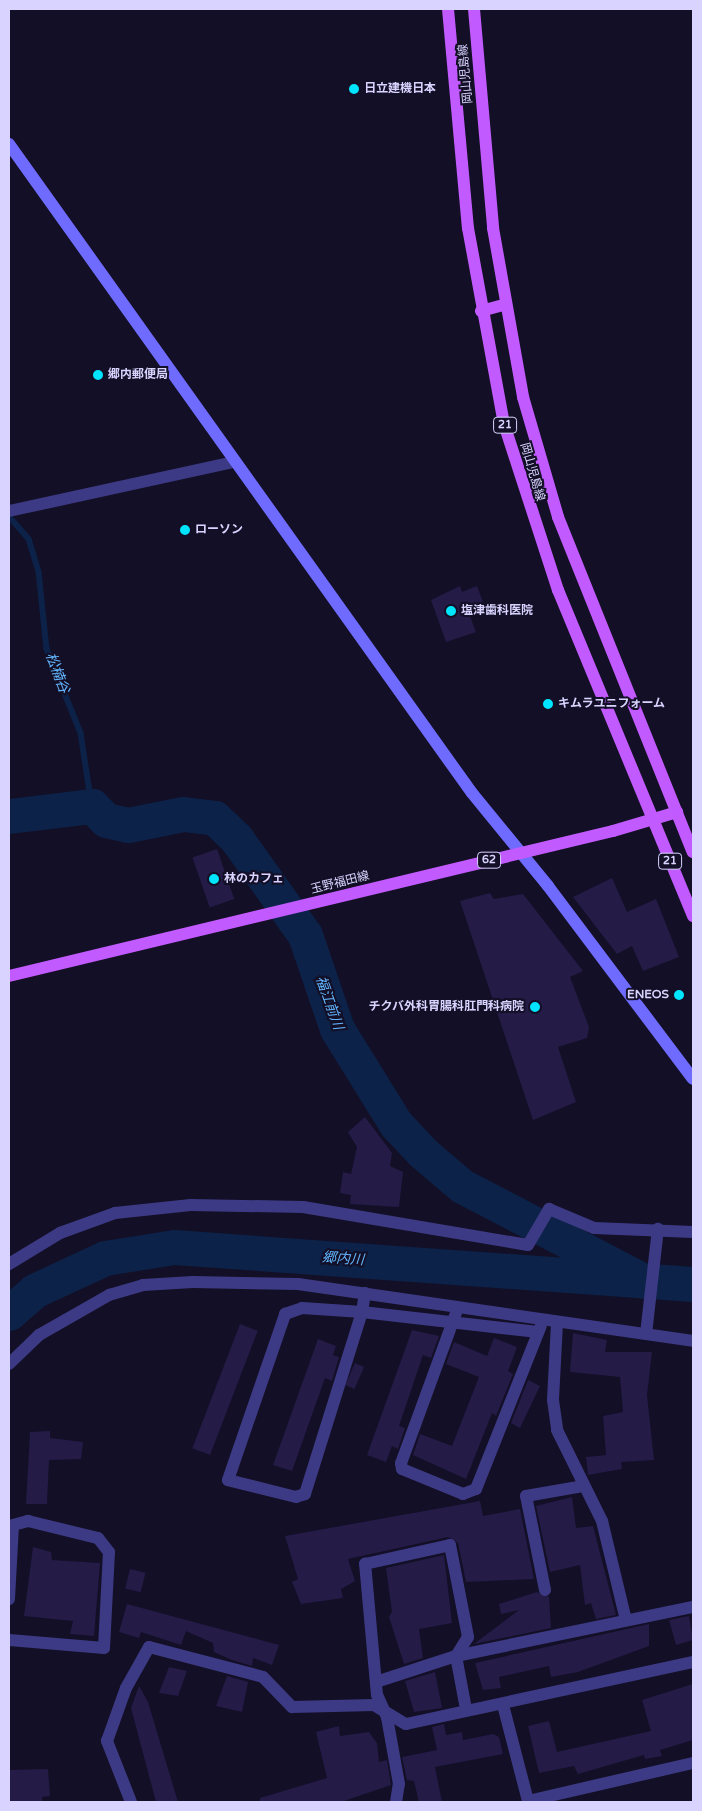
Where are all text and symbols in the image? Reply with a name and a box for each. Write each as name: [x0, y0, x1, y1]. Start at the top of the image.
street label: 岡山児島線: [456, 43, 476, 105]
place label: 日立建機日本: [364, 82, 436, 96]
marker: 日立建機日本: [348, 83, 360, 95]
place label: 郷内郵便局: [108, 368, 168, 382]
marker: 郷内郵便局: [92, 369, 104, 381]
road number: 21: [492, 416, 518, 434]
street label: 岡山児島線: [517, 441, 547, 503]
place label: ローソン: [195, 523, 243, 537]
marker: ローソン: [179, 524, 191, 536]
place label: 塩津歯科医院: [461, 604, 533, 618]
marker: 塩津歯科医院: [445, 605, 457, 617]
water label: 松楠谷: [42, 650, 72, 696]
place label: キムラユニフォーム: [558, 697, 666, 711]
marker: キムラユニフォーム: [542, 698, 554, 710]
road number: 62: [476, 852, 502, 868]
road number: 21: [658, 852, 682, 869]
street label: 玉野福田線: [309, 869, 371, 897]
place label: 林のカフェ: [224, 872, 284, 886]
marker: 林のカフェ: [208, 873, 220, 885]
water label: 福江前川: [312, 974, 346, 1032]
place label: ENEOS: [627, 988, 669, 1002]
marker: ENEOS: [673, 989, 685, 1001]
place label: チクバ外科胃腸科肛門科病院: [368, 1000, 524, 1014]
marker: チクバ外科胃腸科肛門科病院: [528, 1000, 542, 1014]
water label: 郷内川: [321, 1249, 365, 1269]

